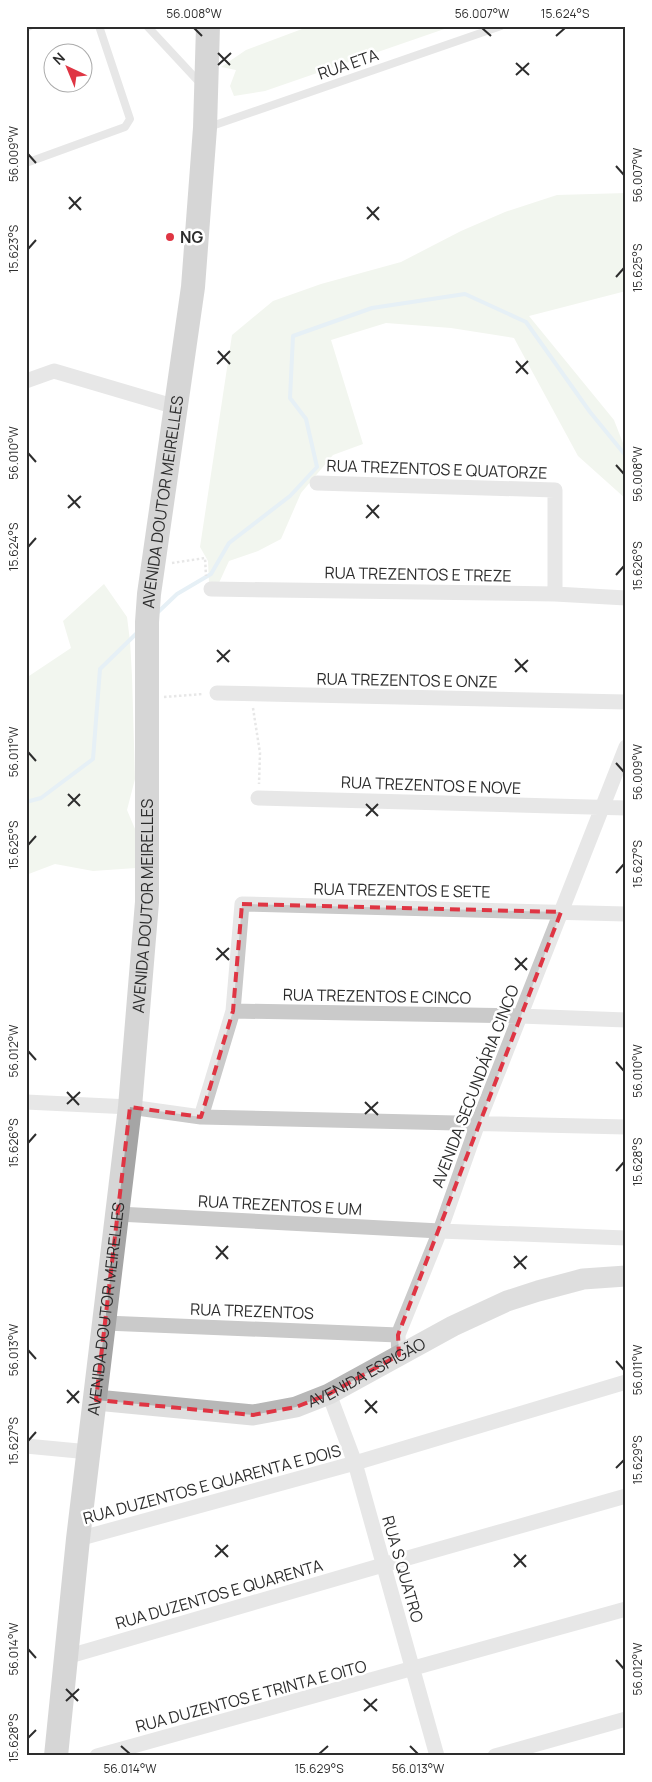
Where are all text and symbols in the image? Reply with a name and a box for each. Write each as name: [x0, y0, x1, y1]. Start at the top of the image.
text: 56.008°W: [166, 5, 223, 22]
text: 56.007°W: [455, 5, 510, 22]
text: 15.624°S: [541, 5, 589, 22]
north arrow: [42, 42, 92, 92]
street label: RUA ETA: [315, 43, 381, 85]
text: N: [48, 48, 69, 69]
text: 56.009°W: [5, 125, 22, 182]
text: 56.007°W: [629, 147, 646, 202]
text: 15.623°S: [5, 225, 22, 273]
place label: NG: [180, 226, 203, 248]
marker: NG: [164, 231, 176, 243]
text: 15.625°S: [629, 244, 646, 292]
street label: AVENIDA DOUTOR MEIRELLES: [137, 394, 188, 609]
text: 56.010°W: [5, 426, 22, 480]
text: 56.008°W: [629, 445, 646, 502]
street label: RUA TREZENTOS E QUATORZE: [326, 454, 548, 484]
text: 15.624°S: [5, 523, 22, 571]
text: 15.626°S: [629, 541, 646, 591]
street label: RUA TREZENTOS E TREZE: [324, 561, 512, 587]
street label: RUA TREZENTOS E ONZE: [316, 667, 498, 693]
text: 56.011°W: [5, 726, 22, 777]
text: 56.009°W: [629, 743, 646, 800]
street label: RUA TREZENTOS E NOVE: [341, 771, 521, 799]
street label: AVENIDA DOUTOR MEIRELLES: [127, 798, 158, 1014]
text: 15.625°S: [5, 821, 22, 869]
text: 15.627°S: [629, 840, 646, 888]
street label: RUA TREZENTOS E SETE: [313, 877, 491, 903]
street label: AVENIDA SECUNDÁRIA CINCO: [426, 981, 524, 1190]
street label: RUA TREZENTOS E CINCO: [283, 983, 472, 1009]
text: 56.012°W: [5, 1024, 22, 1077]
text: 56.010°W: [629, 1044, 646, 1098]
text: 15.626°S: [5, 1118, 22, 1168]
text: 15.628°S: [629, 1138, 646, 1186]
street label: RUA TREZENTOS E UM: [198, 1190, 362, 1220]
street label: AVENIDA DOUTOR MEIRELLES: [82, 1201, 129, 1417]
street label: RUA TREZENTOS: [190, 1298, 314, 1324]
text: 56.013°W: [5, 1323, 22, 1376]
street label: AVENIDA ESPIGÃO: [304, 1332, 430, 1412]
text: 56.011°W: [629, 1344, 646, 1395]
text: 15.627°S: [5, 1417, 22, 1465]
text: 15.629°S: [629, 1435, 646, 1485]
street label: RUA DUZENTOS E QUARENTA E DOIS: [81, 1439, 343, 1529]
street label: RUA S QUATRO: [377, 1513, 429, 1625]
street label: RUA DUZENTOS E QUARENTA: [113, 1554, 325, 1634]
text: 56.014°W: [5, 1622, 22, 1676]
text: 56.012°W: [629, 1642, 646, 1695]
street label: RUA DUZENTOS E TRINTA E OITO: [133, 1654, 369, 1737]
text: 15.628°S: [5, 1714, 22, 1762]
text: 56.014°W: [103, 1760, 157, 1777]
text: 15.629°S: [294, 1760, 344, 1777]
text: 56.013°W: [392, 1760, 445, 1777]

